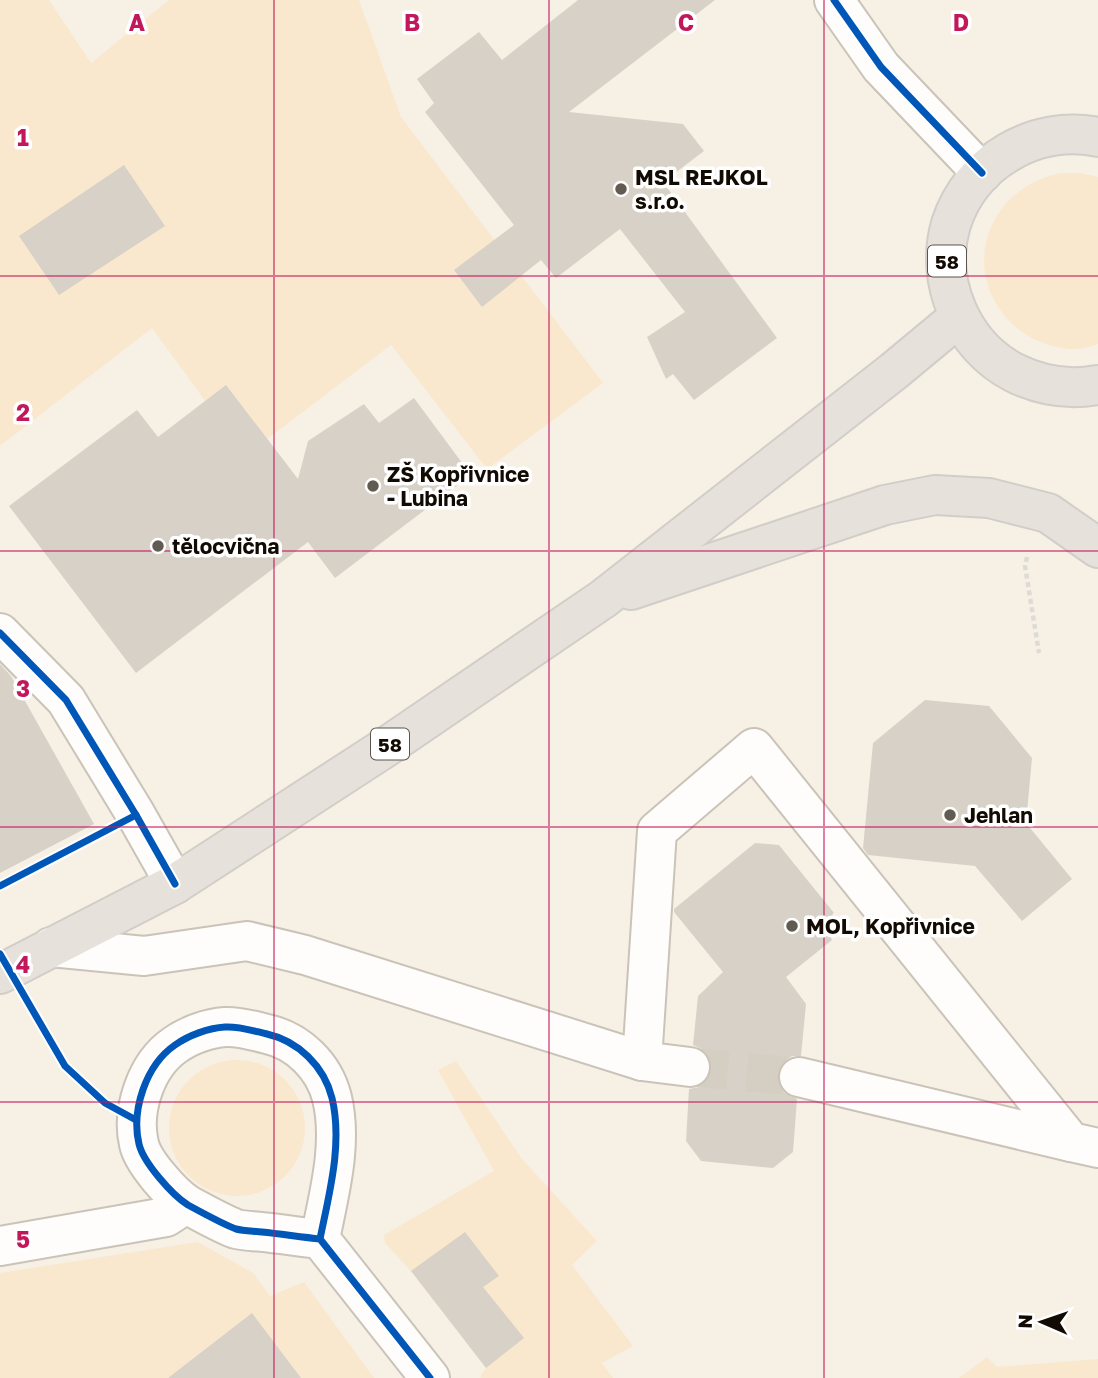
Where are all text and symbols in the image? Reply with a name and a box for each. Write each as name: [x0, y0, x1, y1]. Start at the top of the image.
text: A: [129, 8, 146, 36]
text: B: [404, 8, 420, 36]
text: C: [678, 8, 694, 36]
text: D: [953, 8, 969, 36]
text: 1: [17, 123, 29, 151]
place label: MSL REJKOL s.r.o.: [635, 164, 768, 214]
marker: MSL REJKOL s.r.o.: [613, 181, 629, 197]
road number: 58: [928, 246, 966, 276]
text: 2: [16, 398, 30, 426]
place label: ZŠ Kopřivnice - Lubina: [387, 461, 529, 511]
marker: ZŠ Kopřivnice - Lubina: [365, 478, 381, 494]
place label: tělocvična: [172, 533, 279, 559]
marker: tělocvična: [150, 538, 166, 554]
text: 3: [16, 674, 30, 702]
road number: 58: [371, 729, 409, 760]
place label: Jehlan: [964, 802, 1033, 828]
marker: Jehlan: [942, 807, 958, 823]
place label: MOL, Kopřivnice: [806, 913, 975, 939]
marker: MOL, Kopřivnice: [784, 918, 800, 934]
text: 4: [16, 950, 30, 978]
text: 5: [16, 1225, 30, 1253]
north arrow: [1007, 1287, 1077, 1357]
text: N: [1013, 1314, 1036, 1329]

